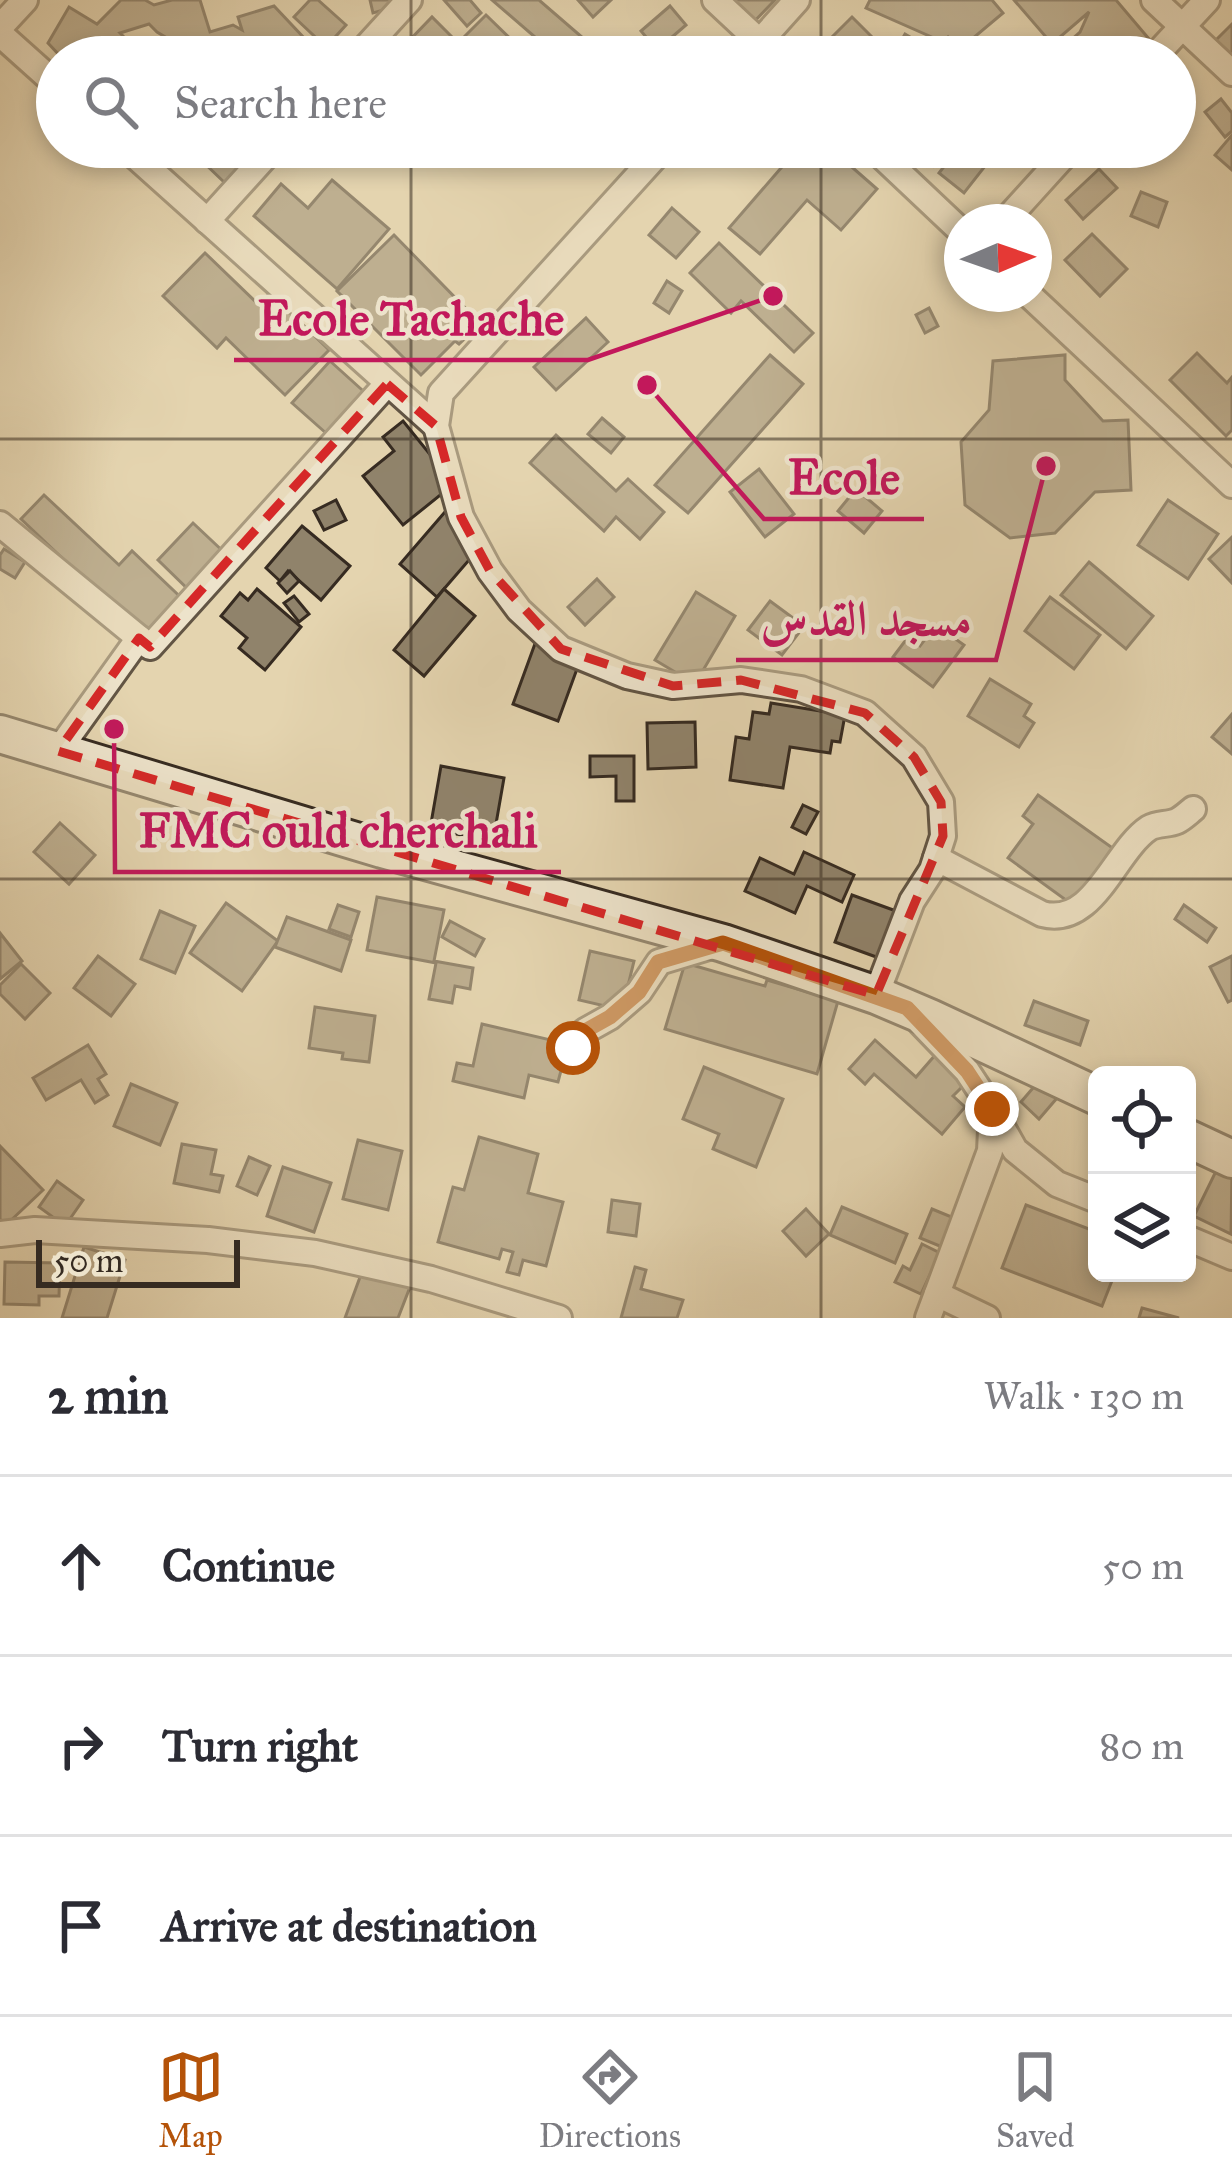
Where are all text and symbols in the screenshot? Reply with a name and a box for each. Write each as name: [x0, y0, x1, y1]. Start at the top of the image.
search box: [36, 36, 1196, 168]
icon: search: [78, 69, 144, 135]
text: Search here: [174, 75, 387, 130]
north arrow: [944, 204, 1052, 312]
callout: Ecole Tachache: [234, 276, 588, 360]
text: Ecole Tachache: [258, 289, 564, 348]
callout: Ecole: [764, 435, 924, 519]
text: Ecole: [788, 448, 900, 507]
callout: مسجد القدس: [736, 576, 996, 660]
text: مسجد القدس: [760, 589, 972, 648]
callout: FMC ould cherchali: [115, 788, 561, 872]
text: FMC ould cherchali: [139, 801, 538, 860]
route start: [546, 1021, 600, 1075]
map controls: [1088, 1066, 1196, 1282]
button: locate: [1088, 1066, 1196, 1174]
route end: [965, 1082, 1019, 1136]
button: layers: [1088, 1174, 1196, 1282]
scale bar: [36, 1234, 240, 1287]
text: 50 m: [54, 1241, 123, 1281]
text: 2 min: [48, 1365, 169, 1427]
text: Walk · 130 m: [984, 1372, 1184, 1420]
icon: ahead: [48, 1533, 114, 1599]
text: Continue: [162, 1538, 335, 1593]
text: 50 m: [1102, 1542, 1184, 1590]
icon: right: [48, 1713, 114, 1779]
text: Turn right: [162, 1718, 358, 1773]
text: 80 m: [1099, 1722, 1184, 1770]
icon: arrive: [48, 1893, 114, 1959]
text: Arrive at destination: [162, 1898, 537, 1953]
tab: Map: [158, 2044, 224, 2156]
tab: Directions: [539, 2044, 681, 2156]
tab: Saved: [996, 2044, 1074, 2156]

